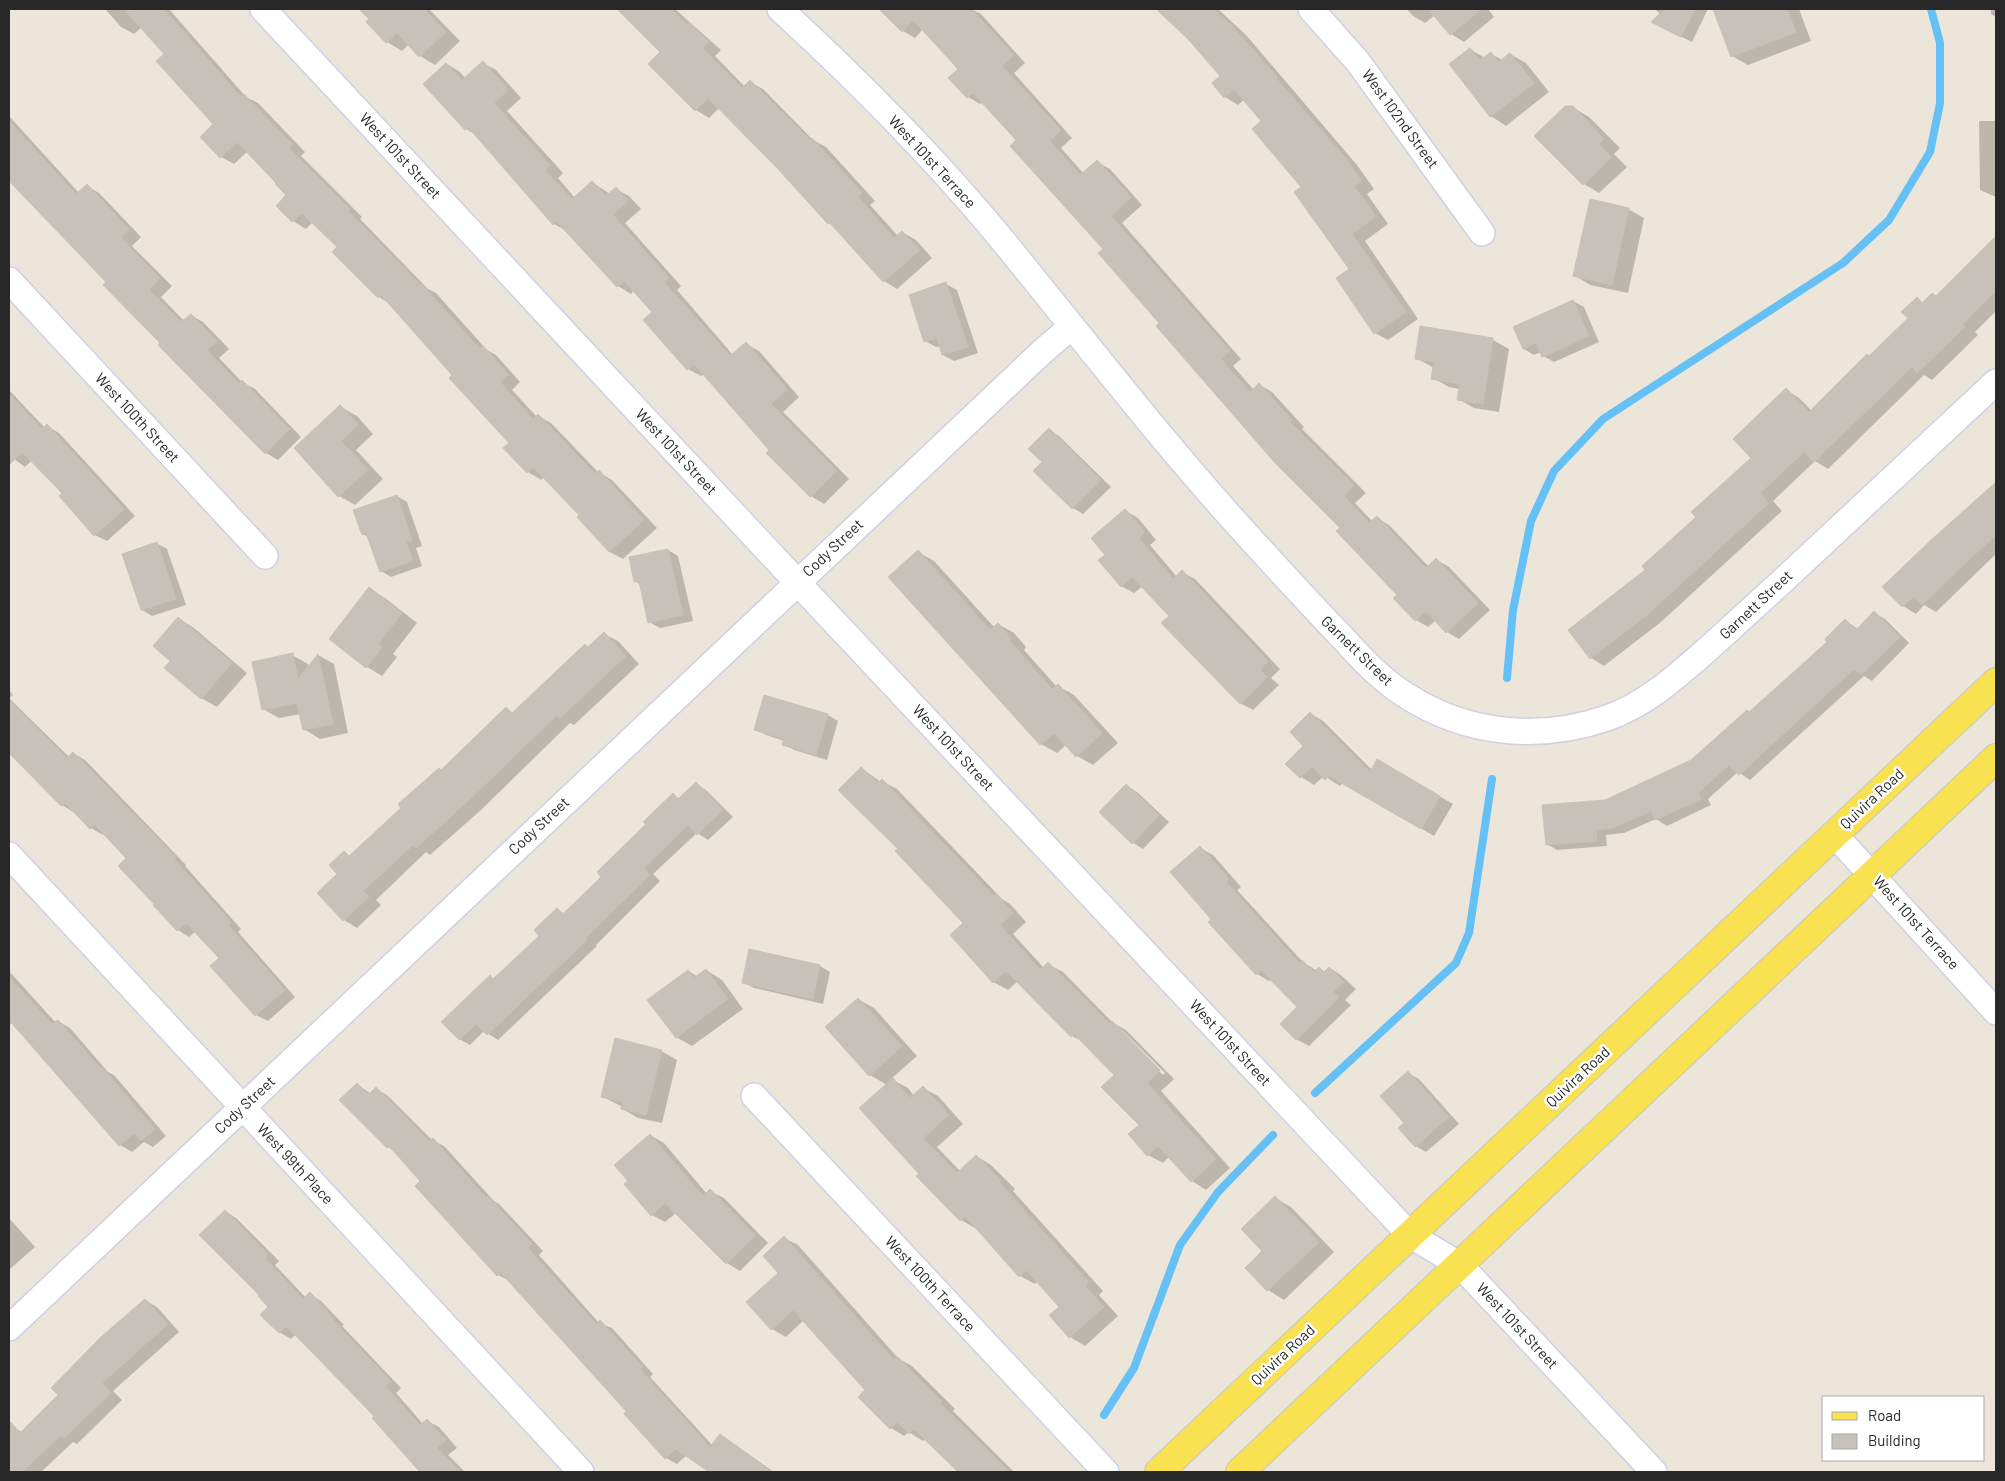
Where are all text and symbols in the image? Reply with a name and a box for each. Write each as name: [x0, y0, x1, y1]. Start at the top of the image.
street label: West 102nd Street: [1359, 65, 1443, 171]
street label: West 101st Street: [356, 109, 445, 202]
street label: West 101st Terrace: [885, 111, 980, 211]
street label: West 100th Street: [92, 369, 184, 466]
street label: West 101st Street: [632, 405, 721, 498]
street label: Cody Street: [798, 515, 866, 580]
street label: Garnett Street: [1715, 566, 1795, 643]
street label: Garnett Street: [1318, 612, 1397, 689]
street label: West 101st Street: [909, 701, 998, 794]
street label: Quivira Road: [1836, 764, 1907, 832]
street label: Cody Street: [504, 793, 572, 858]
street label: West 101st Terrace: [1870, 872, 1964, 973]
street label: West 101st Street: [1186, 996, 1275, 1089]
street label: Quivira Road: [1542, 1042, 1613, 1110]
street label: Cody Street: [210, 1072, 278, 1137]
street label: West 99th Place: [254, 1119, 338, 1207]
street label: West 100th Terrace: [882, 1232, 980, 1335]
street label: West 101st Street: [1473, 1279, 1562, 1372]
street label: Quivira Road: [1247, 1320, 1318, 1388]
legend: [1822, 1396, 1985, 1461]
text: Road: [1868, 1406, 1901, 1424]
text: Building: [1868, 1431, 1921, 1449]

